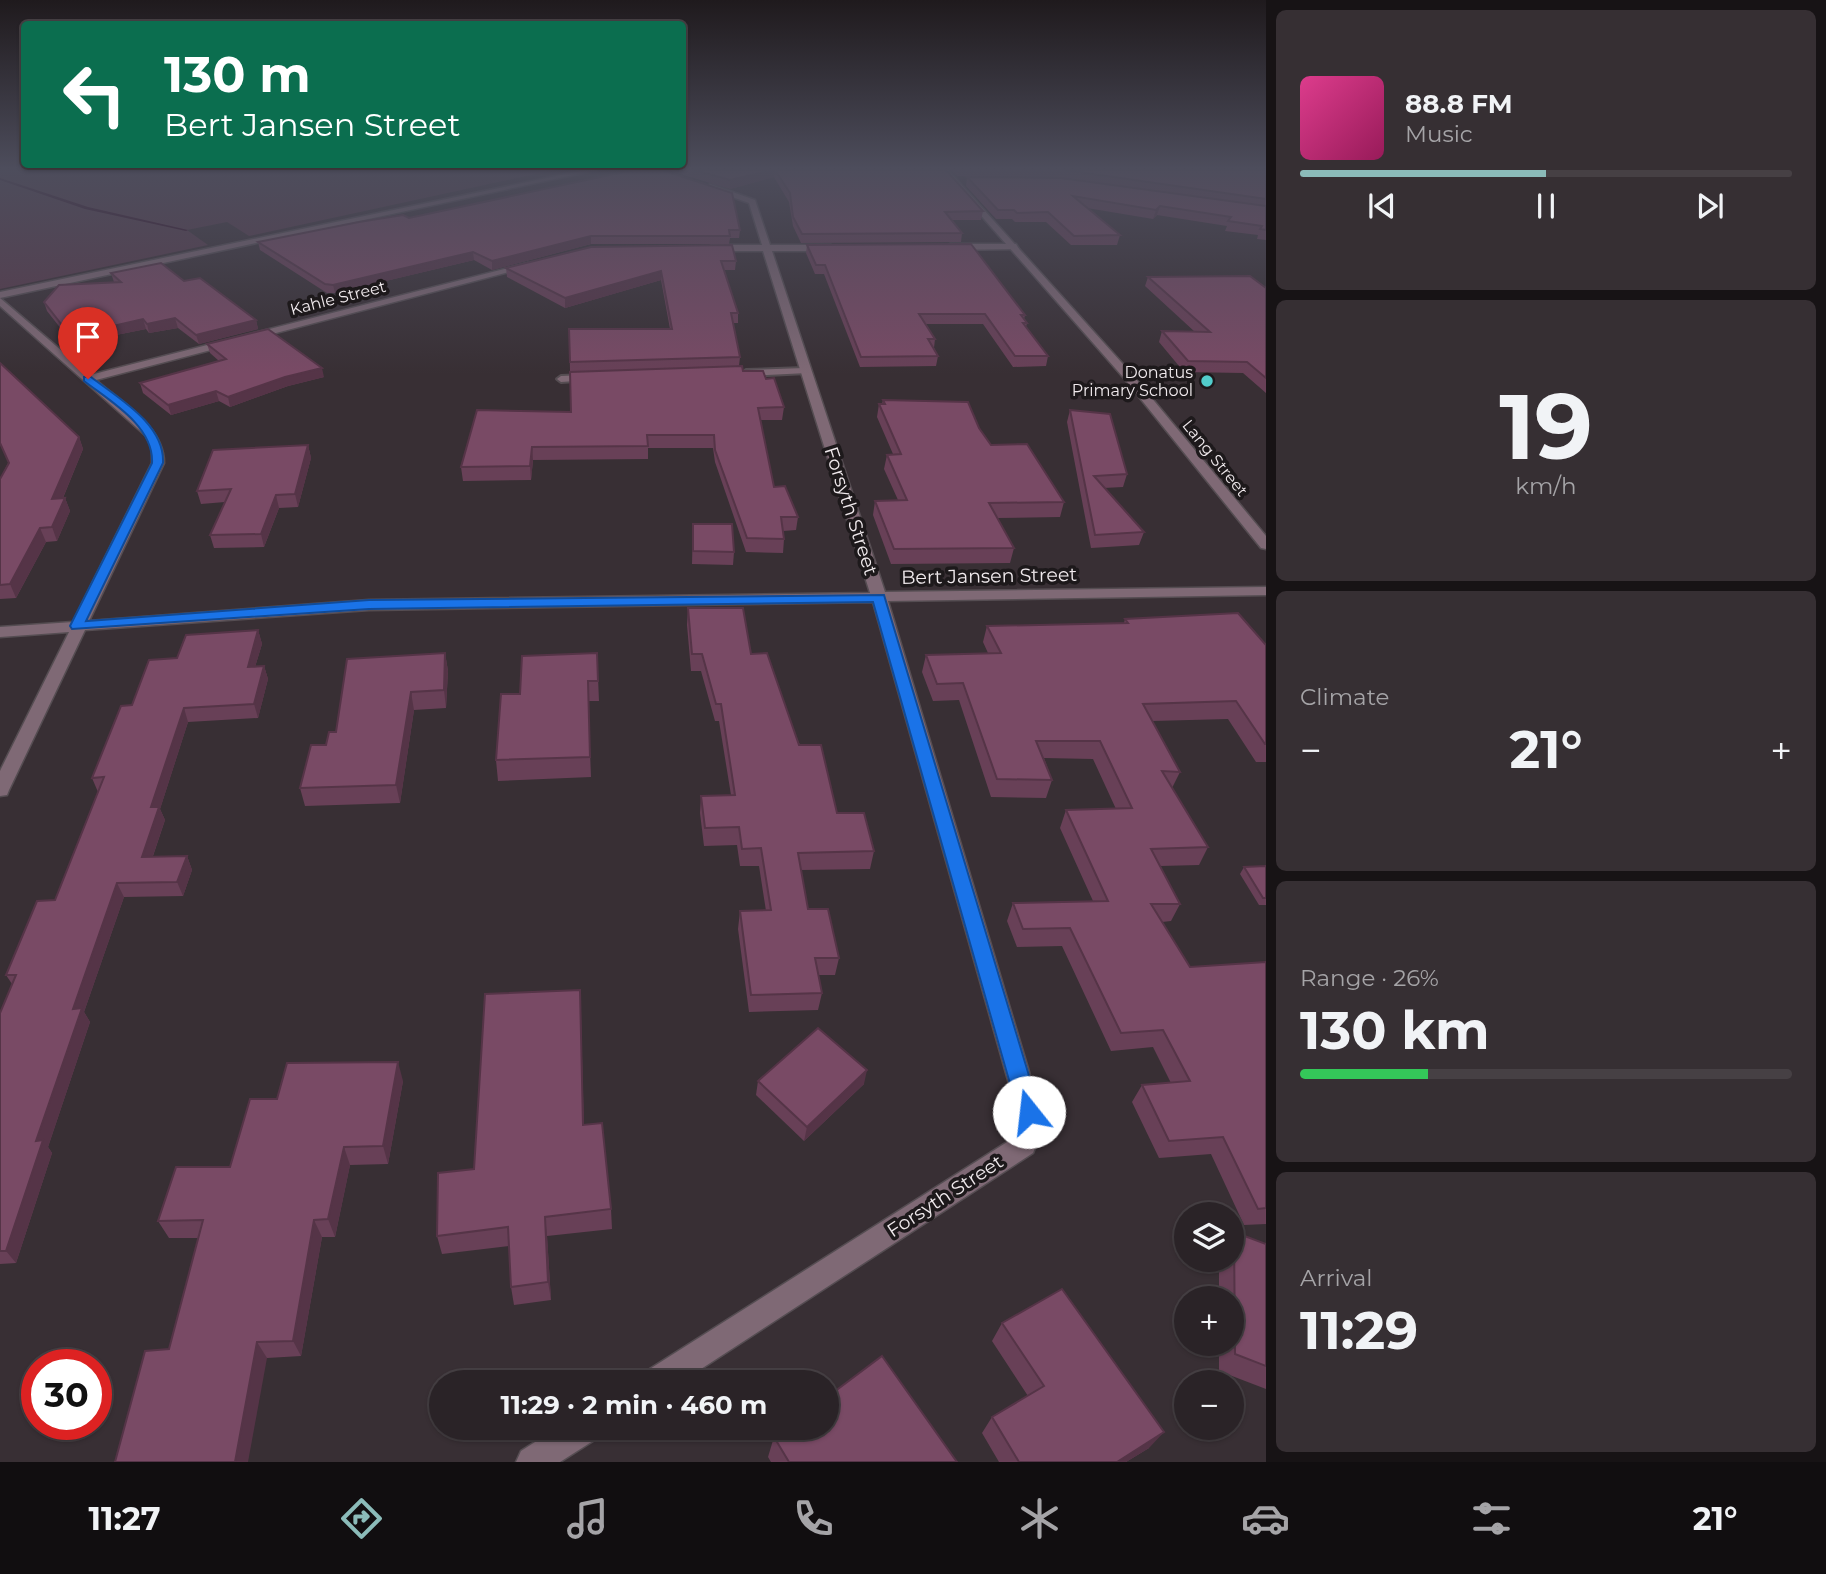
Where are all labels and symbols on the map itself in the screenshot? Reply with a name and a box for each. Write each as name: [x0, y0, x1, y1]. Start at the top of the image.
street label: Kahle Street: [288, 277, 388, 319]
pin: [58, 307, 118, 379]
place label: Donatus Primary School: [1072, 363, 1193, 400]
marker: Donatus Primary School: [1199, 373, 1215, 389]
street label: Lang Street: [1178, 416, 1252, 501]
street label: Forsyth Street: [819, 444, 883, 578]
street label: Bert Jansen Street: [901, 563, 1077, 589]
position arrow: [992, 1075, 1066, 1149]
street label: Forsyth Street: [883, 1150, 1008, 1242]
speed limit sign: 30: [21, 1349, 112, 1440]

